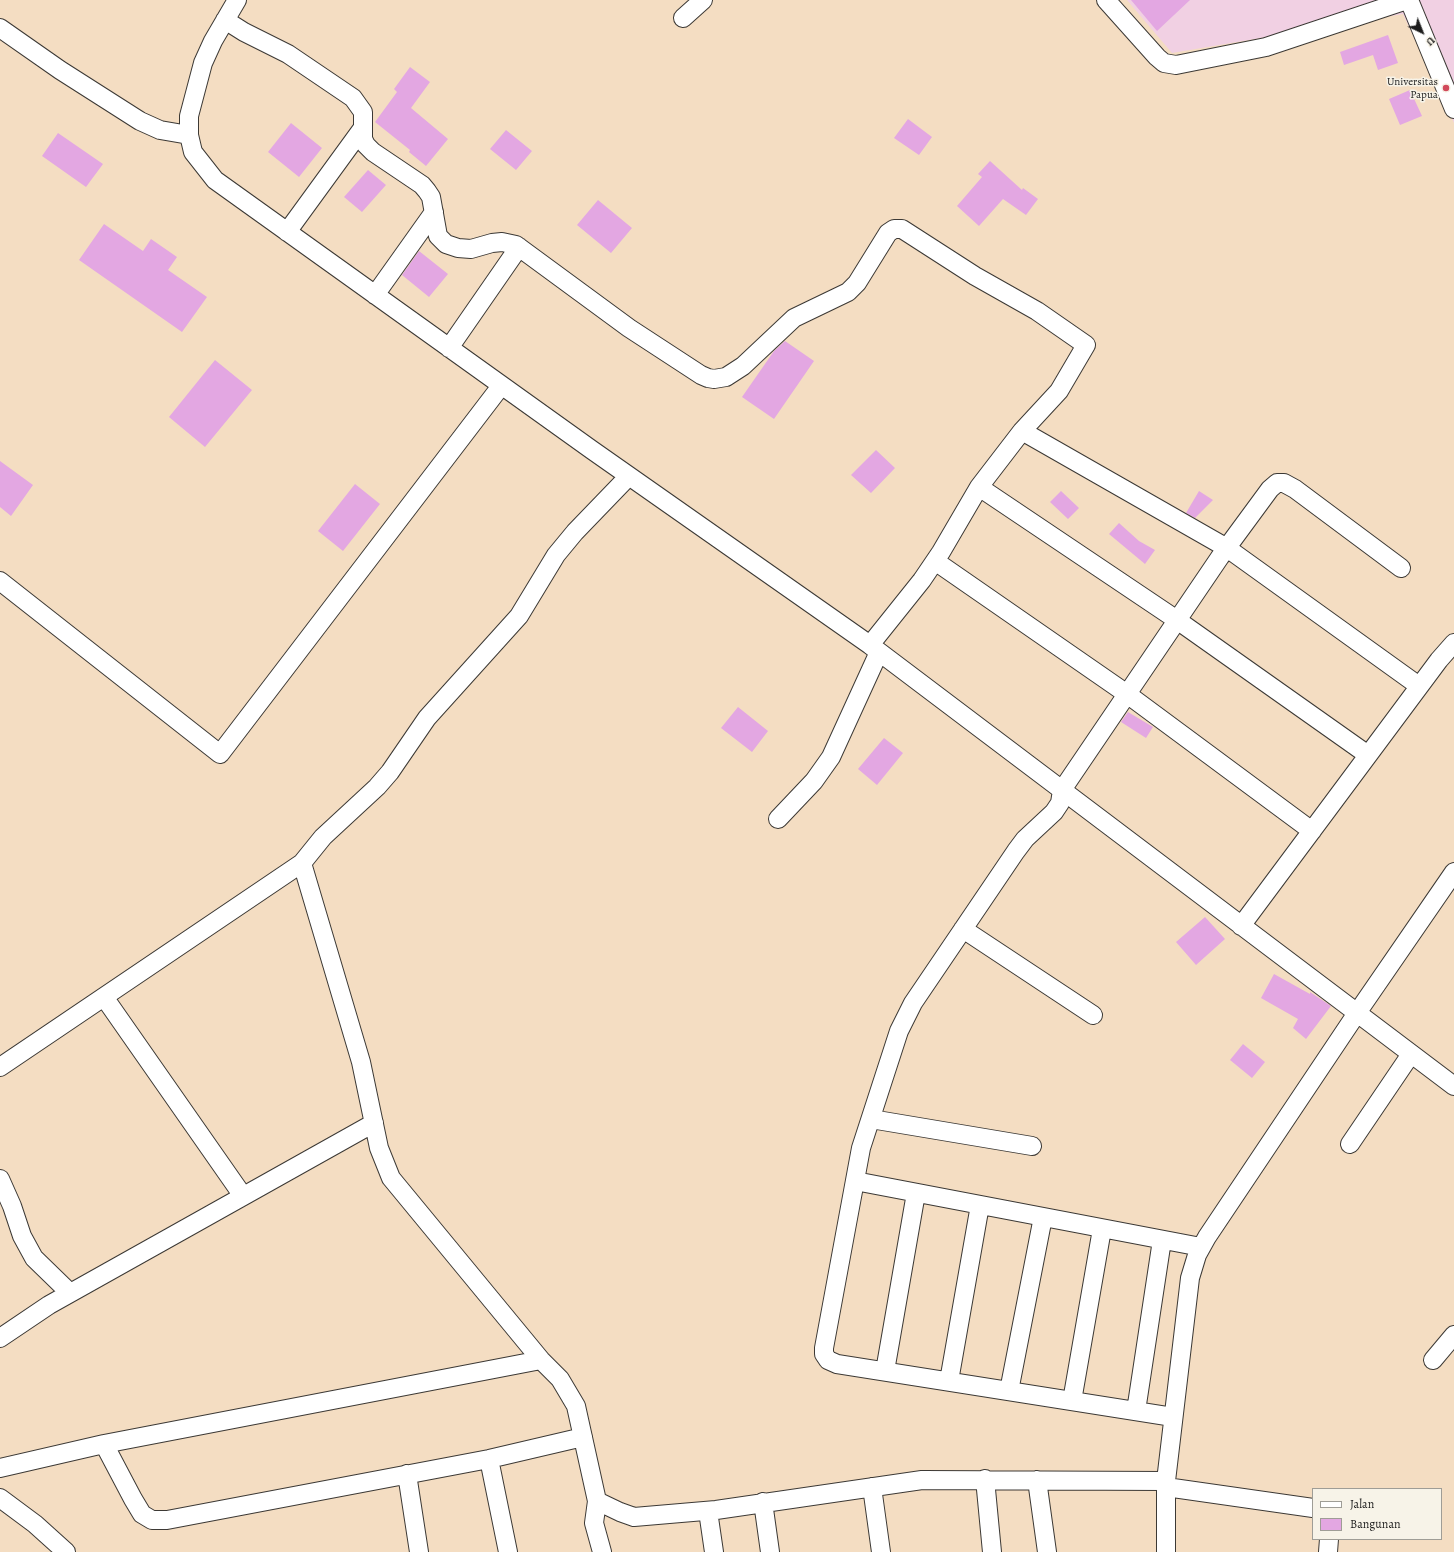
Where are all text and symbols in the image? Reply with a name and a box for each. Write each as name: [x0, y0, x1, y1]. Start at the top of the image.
north arrow: [1402, 12, 1442, 52]
text: U: [1423, 33, 1438, 49]
place label: Universitas Papua: [1387, 75, 1438, 101]
marker: Universitas Papua: [1441, 83, 1451, 93]
legend: [1312, 1488, 1442, 1540]
text: Jalan: [1350, 1496, 1374, 1512]
text: Bangunan: [1350, 1516, 1401, 1532]

